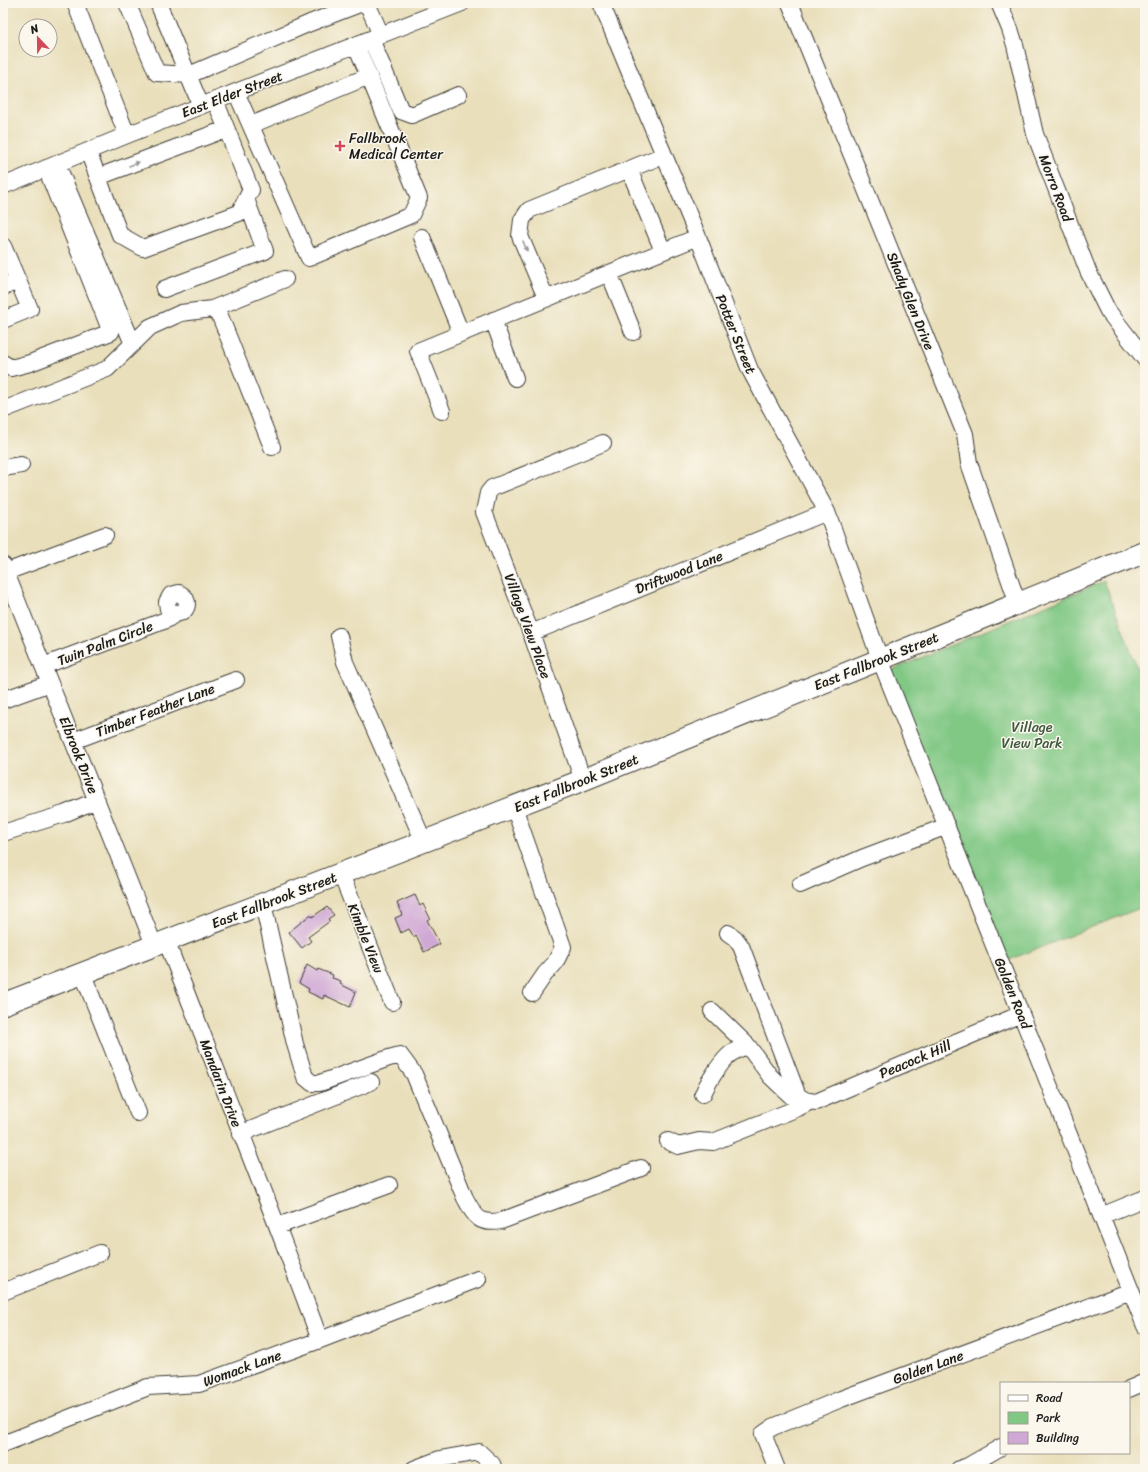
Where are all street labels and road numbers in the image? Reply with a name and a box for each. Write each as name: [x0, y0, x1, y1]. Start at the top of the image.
street label: East Elder Street: [178, 64, 287, 125]
street label: Morro Road: [1031, 151, 1080, 227]
street label: Shady Glen Drive: [879, 248, 942, 354]
street label: Potter Street: [708, 290, 763, 378]
street label: Driftwood Lane: [632, 544, 727, 601]
street label: Village View Place: [497, 570, 558, 682]
street label: Twin Palm Circle: [54, 614, 157, 673]
street label: East Fallbrook Street: [810, 625, 942, 698]
street label: Timber Feather Lane: [92, 676, 219, 745]
street label: Elbrook Drive: [52, 713, 105, 798]
street label: East Fallbrook Street: [510, 747, 642, 820]
street label: East Fallbrook Street: [208, 865, 341, 936]
street label: Kimble View: [340, 899, 391, 977]
street label: Golden Road: [987, 954, 1039, 1034]
street label: Peacock Hill: [875, 1033, 956, 1086]
street label: Mandarin Drive: [192, 1035, 249, 1131]
street label: Womack Lane: [199, 1343, 285, 1394]
street label: Golden Lane: [889, 1343, 967, 1392]

